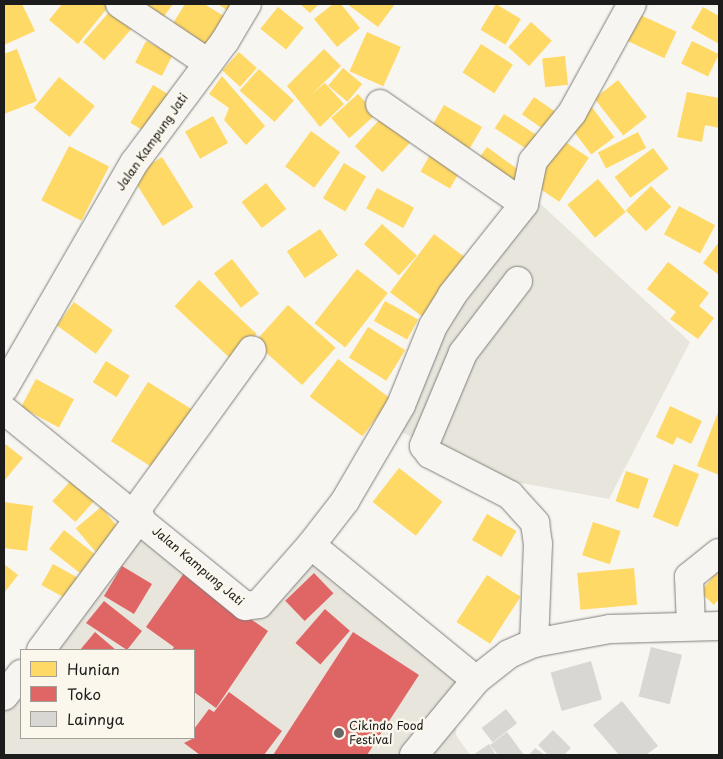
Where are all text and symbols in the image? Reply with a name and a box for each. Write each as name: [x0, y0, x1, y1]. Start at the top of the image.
street label: Jalan Kampung Jati: [113, 90, 191, 194]
street label: Jalan Kampung Jati: [149, 523, 247, 609]
legend: [20, 649, 195, 739]
text: Hunian: [67, 657, 120, 680]
text: Toko: [67, 682, 101, 705]
text: Lainnya: [67, 707, 124, 730]
place label: Cikindo Food Festival: [349, 719, 424, 747]
marker: Cikindo Food Festival: [333, 727, 345, 739]

